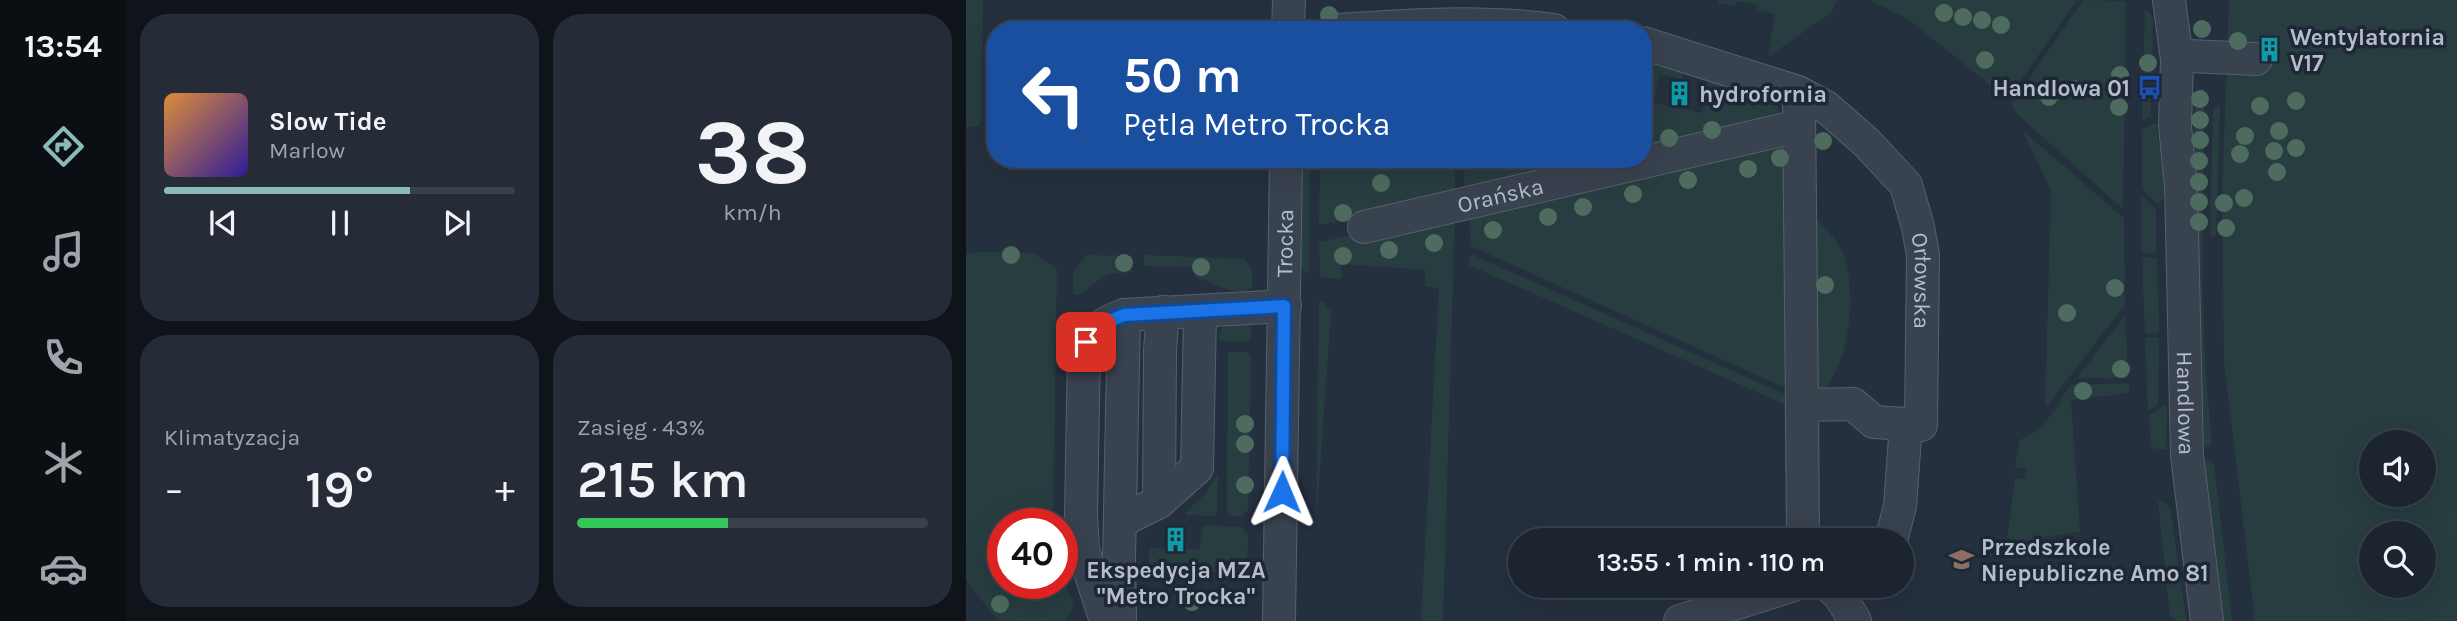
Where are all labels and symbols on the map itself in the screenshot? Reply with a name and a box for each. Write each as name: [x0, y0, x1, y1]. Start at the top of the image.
place label: Wentylatornia V17: [2290, 24, 2445, 77]
building icon: Wentylatornia V17: [2256, 36, 2284, 64]
bus stop icon: Handlowa 01: [2136, 74, 2164, 102]
place label: Handlowa 01: [1992, 75, 2130, 102]
building icon: hydrofornia: [1665, 80, 1693, 108]
place label: hydrofornia: [1699, 81, 1827, 108]
street label: Orańska: [1455, 173, 1546, 219]
street label: Trocka: [1271, 209, 1299, 277]
street label: Orłowska: [1905, 230, 1936, 329]
pin: [1056, 312, 1116, 372]
street label: Handlowa: [2171, 351, 2200, 455]
position arrow: [1245, 455, 1319, 529]
speed limit sign: 40: [987, 508, 1078, 599]
building icon: Ekspedycja MZA "Metro Trocka": [1162, 526, 1190, 554]
place label: Przedszkole Niepubliczne Amo 81: [1981, 534, 2208, 587]
school or university icon: Przedszkole Niepubliczne Amo 81: [1947, 546, 1975, 574]
place label: Ekspedycja MZA "Metro Trocka": [1086, 557, 1266, 610]

